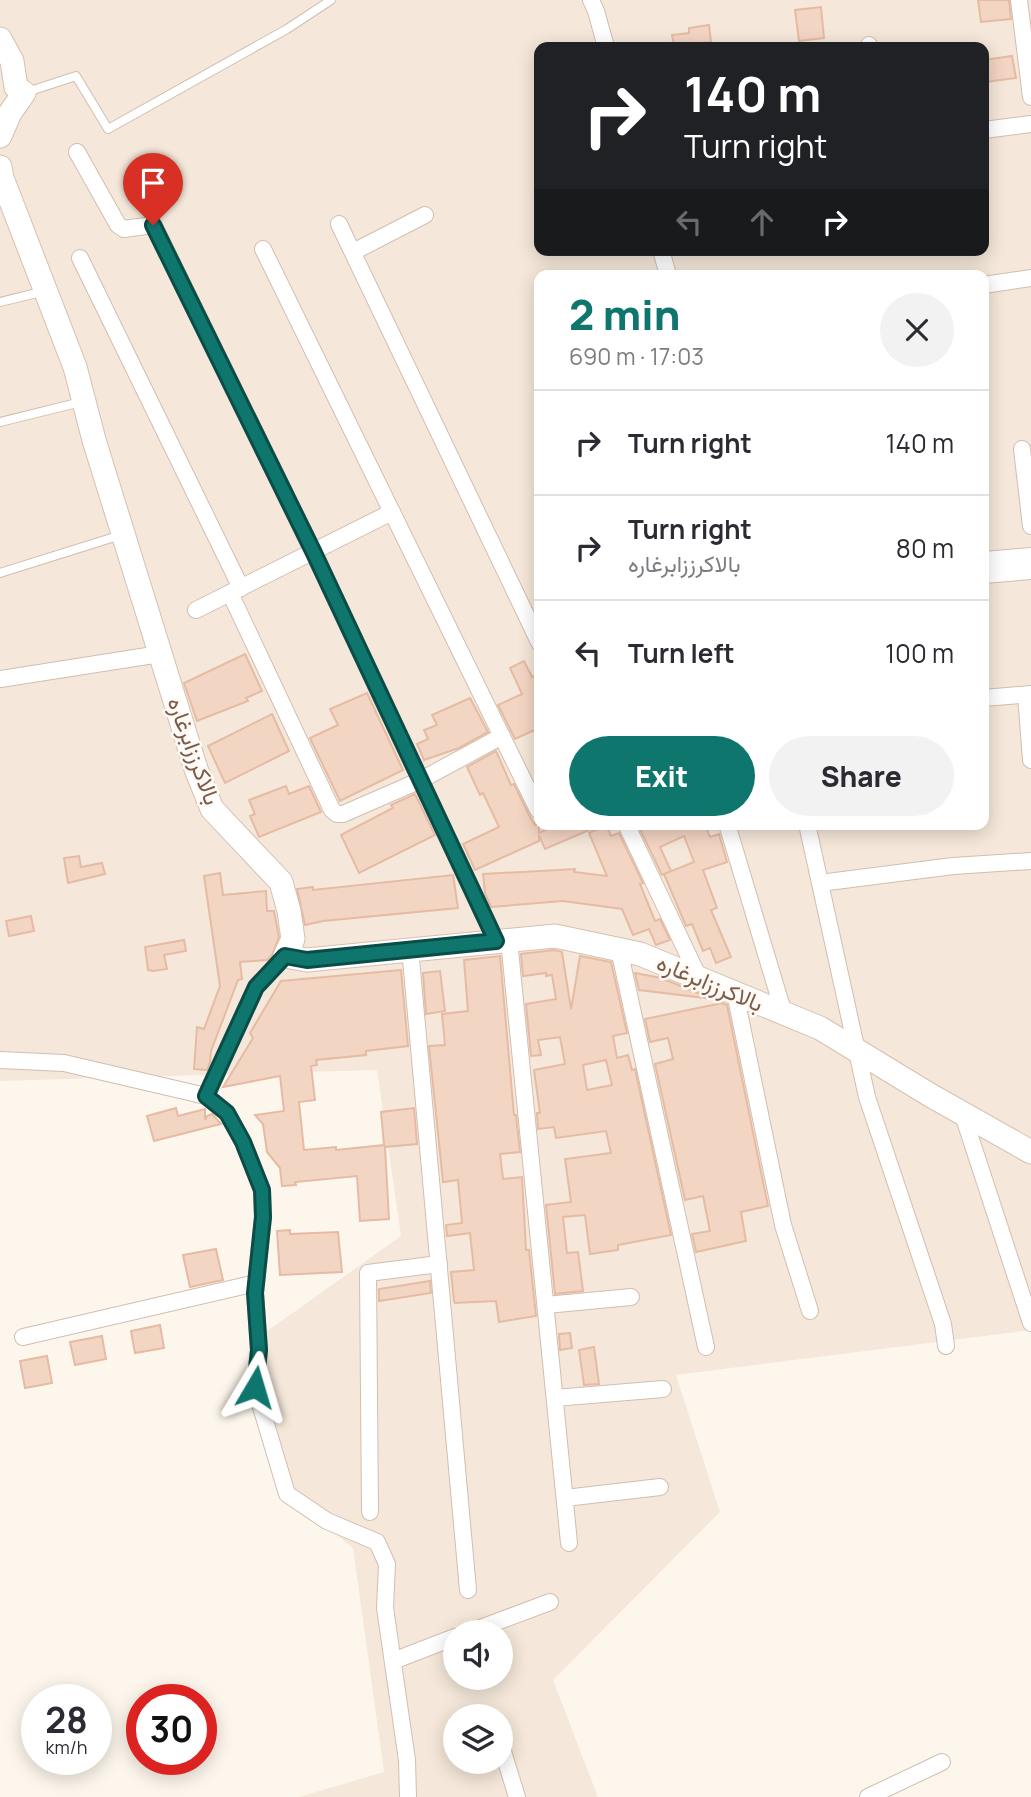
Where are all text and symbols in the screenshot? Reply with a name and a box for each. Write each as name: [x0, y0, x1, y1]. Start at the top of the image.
text: 140 m: [684, 60, 821, 127]
icon: right: [569, 70, 660, 161]
text: Turn right: [684, 124, 827, 168]
pin: [123, 153, 183, 225]
icon: arrive: [134, 164, 172, 202]
icon: left: [670, 203, 708, 241]
icon: ahead: [743, 203, 781, 241]
icon: right: [816, 203, 854, 241]
text: 2 min: [569, 285, 680, 343]
button: close: [880, 293, 954, 367]
text: 690 m · 17:03: [569, 340, 704, 372]
icon: right: [569, 424, 607, 462]
text: Turn right: [628, 425, 752, 461]
text: 140 m: [885, 425, 954, 461]
text: Turn right: [628, 511, 752, 547]
icon: right: [569, 529, 607, 567]
text: 80 m: [896, 530, 954, 566]
text: بالاکرززابرغاره: [628, 547, 740, 579]
icon: left: [569, 634, 607, 672]
text: Turn left: [628, 635, 735, 671]
text: 100 m: [885, 635, 954, 671]
street label: بالاکرززابرغاره: [161, 692, 229, 809]
button: Exit: [569, 736, 755, 816]
button: Share: [769, 736, 954, 816]
street label: بالاکرززابرغاره: [652, 945, 768, 1019]
position arrow: [218, 1350, 292, 1424]
map controls: [443, 1620, 513, 1774]
button: sound: [443, 1620, 513, 1690]
speed limit sign: 30: [126, 1684, 217, 1775]
text: 28: [45, 1696, 88, 1744]
button: layers: [443, 1704, 513, 1774]
text: km/h: [46, 1735, 87, 1759]

